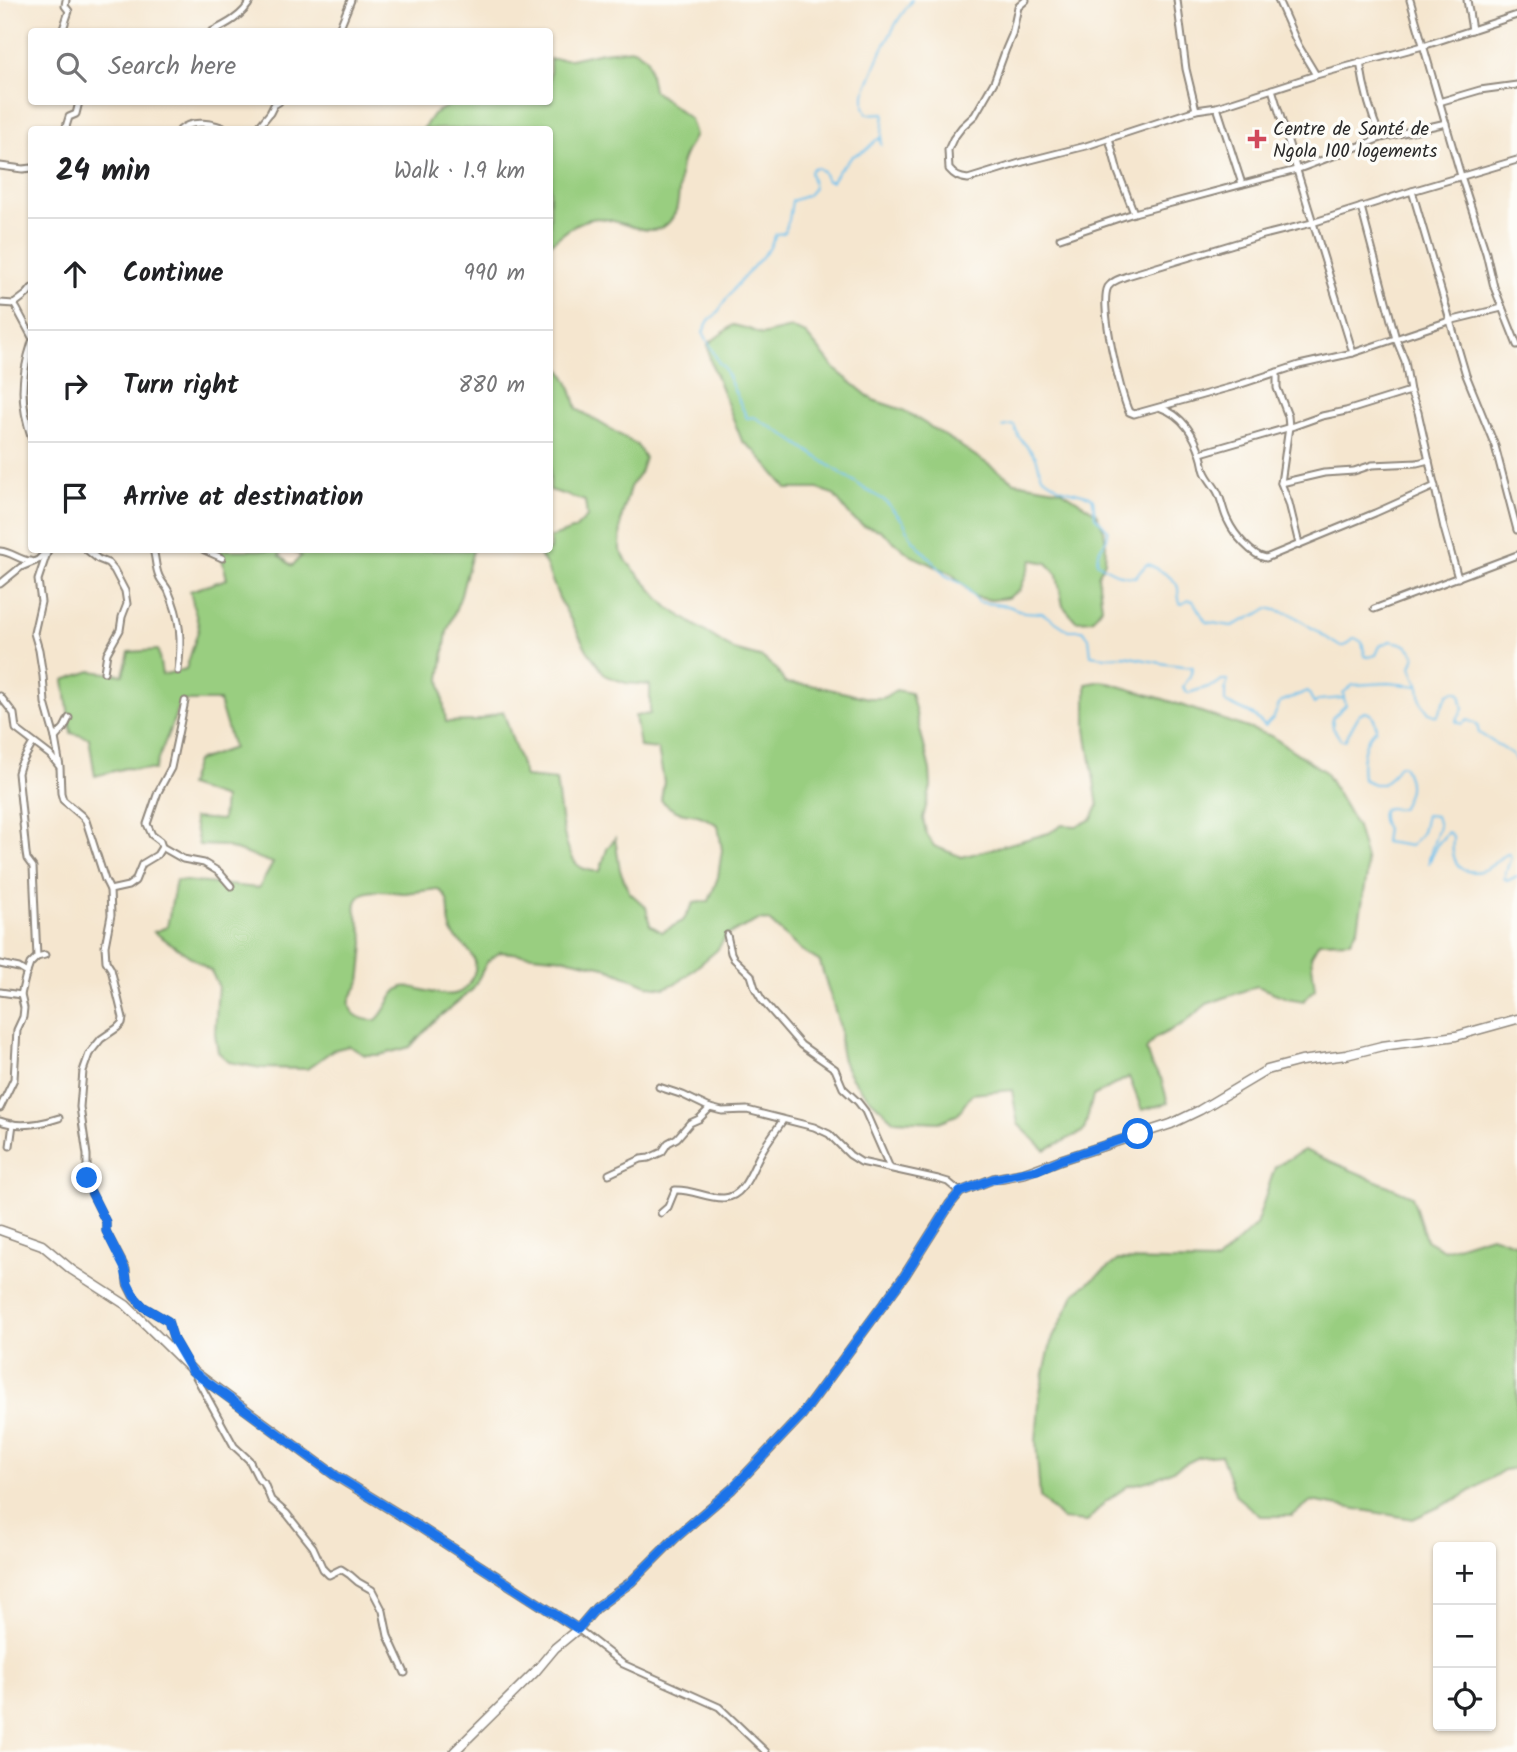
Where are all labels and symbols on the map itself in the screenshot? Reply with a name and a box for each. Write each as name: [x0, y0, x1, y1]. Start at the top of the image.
place label: Centre de Santé de Ngola 100 logements: [1273, 115, 1437, 167]
marker: Centre de Santé de Ngola 100 logements: [1247, 129, 1267, 149]
route start: [1122, 1118, 1153, 1149]
route end: [71, 1162, 102, 1193]

